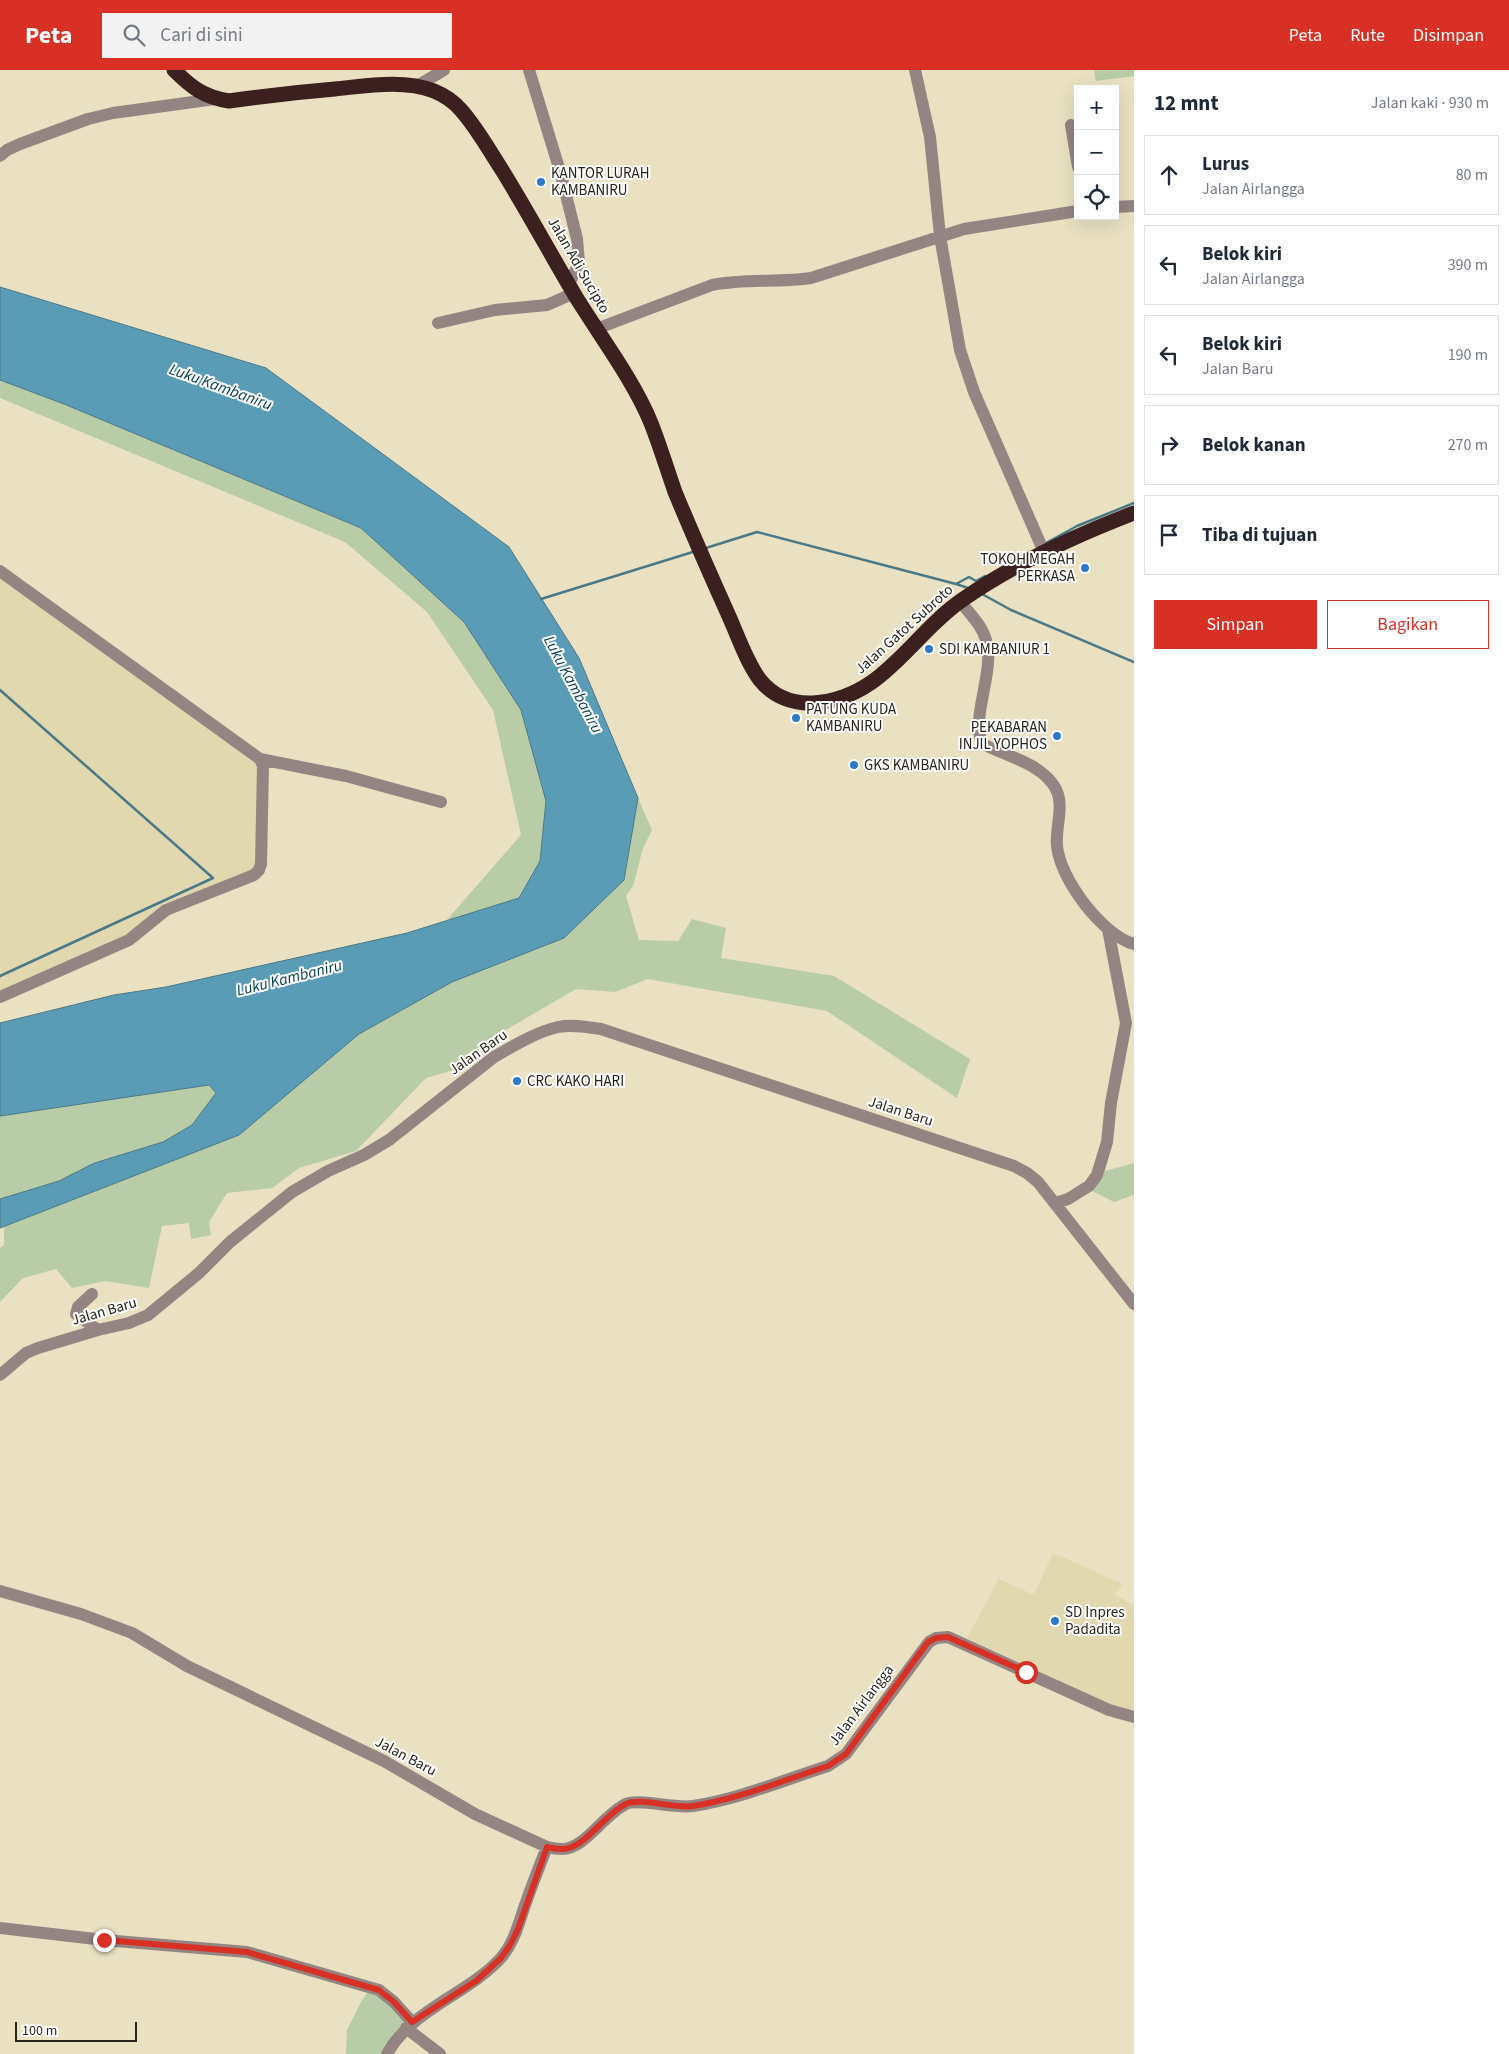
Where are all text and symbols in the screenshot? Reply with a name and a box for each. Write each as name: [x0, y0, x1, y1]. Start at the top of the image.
search box: [102, 13, 452, 58]
text: Peta: [25, 18, 72, 53]
icon: search: [120, 21, 148, 49]
text: Cari di sini: [160, 22, 243, 49]
text: Peta: [1289, 23, 1322, 48]
text: Rute: [1350, 23, 1385, 48]
text: Disimpan: [1413, 23, 1484, 48]
map controls: [1074, 85, 1119, 220]
button: +: [1074, 85, 1119, 130]
text: 12 mnt: [1154, 88, 1218, 118]
text: Jalan kaki · 930 m: [1371, 92, 1489, 114]
button: −: [1074, 130, 1119, 175]
text: Lurus: [1202, 151, 1249, 178]
icon: ahead: [1155, 161, 1183, 189]
place label: KANTOR LURAH KAMBANIRU: [551, 163, 650, 201]
text: 80 m: [1456, 164, 1488, 186]
button: locate: [1074, 175, 1119, 220]
marker: KANTOR LURAH KAMBANIRU: [535, 176, 547, 188]
text: Jalan Airlangga: [1202, 178, 1305, 200]
street label: Jalan Adi Sucipto: [542, 213, 615, 317]
text: Belok kiri: [1202, 241, 1282, 268]
icon: left: [1155, 251, 1183, 279]
text: 390 m: [1448, 254, 1488, 276]
text: Jalan Airlangga: [1202, 268, 1305, 290]
text: Belok kiri: [1202, 331, 1282, 358]
icon: left: [1155, 341, 1183, 369]
text: 190 m: [1448, 344, 1488, 366]
water label: Luku Kambaniru: [166, 358, 275, 416]
text: Jalan Baru: [1202, 358, 1274, 380]
icon: right: [1155, 431, 1183, 459]
text: Belok kanan: [1202, 432, 1306, 459]
text: 270 m: [1448, 434, 1488, 456]
icon: arrive: [1155, 521, 1183, 549]
text: Tiba di tujuan: [1202, 522, 1317, 549]
place label: TOKOH MEGAH PERKASA: [980, 549, 1076, 587]
marker: TOKOH MEGAH PERKASA: [1079, 562, 1091, 574]
street label: Jalan Gatot Subroto: [851, 580, 958, 679]
button: Simpan: [1154, 600, 1317, 649]
button: Bagikan: [1327, 600, 1489, 649]
water label: Luku Kambaniru: [538, 632, 608, 737]
place label: SDI KAMBANIUR 1: [939, 639, 1050, 660]
marker: SDI KAMBANIUR 1: [923, 643, 935, 655]
place label: PATUNG KUDA KAMBANIRU: [806, 699, 897, 737]
marker: PATUNG KUDA KAMBANIRU: [790, 712, 802, 724]
place label: PEKABARAN INJIL YOPHOS: [959, 717, 1047, 755]
marker: PEKABARAN INJIL YOPHOS: [1051, 730, 1063, 742]
place label: GKS KAMBANIRU: [864, 755, 969, 776]
marker: GKS KAMBANIRU: [848, 759, 860, 771]
water label: Luku Kambaniru: [234, 954, 344, 1002]
street label: Jalan Baru: [445, 1025, 512, 1080]
place label: CRC KAKO HARI: [527, 1071, 624, 1092]
marker: CRC KAKO HARI: [511, 1075, 523, 1087]
street label: Jalan Baru: [866, 1091, 936, 1132]
street label: Jalan Baru: [69, 1292, 139, 1331]
place label: SD Inpres Padadita: [1065, 1602, 1125, 1640]
marker: SD Inpres Padadita: [1049, 1615, 1061, 1627]
street label: Jalan Airlangga: [824, 1660, 899, 1750]
route start: [1015, 1661, 1038, 1684]
street label: Jalan Baru: [371, 1731, 440, 1781]
route end: [93, 1929, 116, 1952]
scale bar: [15, 2019, 138, 2042]
text: 100 m: [22, 2021, 57, 2041]

